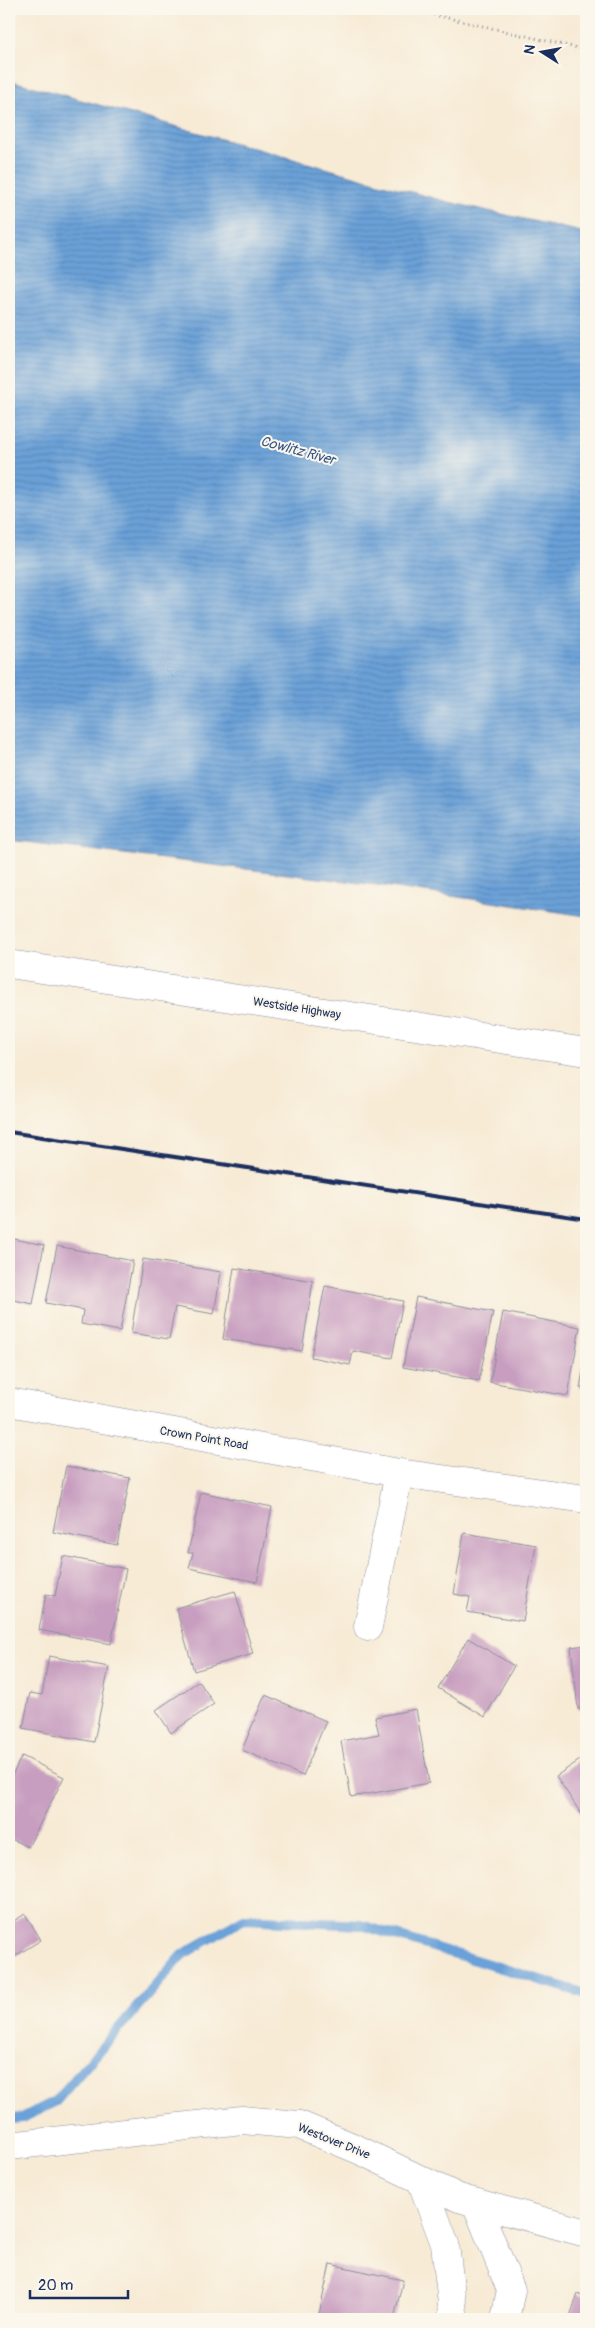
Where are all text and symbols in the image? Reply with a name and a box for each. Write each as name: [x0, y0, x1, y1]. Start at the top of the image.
north arrow: [518, 28, 568, 78]
text: N: [520, 43, 539, 56]
water label: Cowlitz River: [259, 432, 339, 469]
street label: Westside Highway: [252, 994, 342, 1023]
street label: Crown Point Road: [159, 1423, 249, 1454]
street label: Westover Drive: [295, 2120, 372, 2163]
scale bar: [30, 2268, 128, 2300]
text: 20 m: [38, 2276, 73, 2295]

